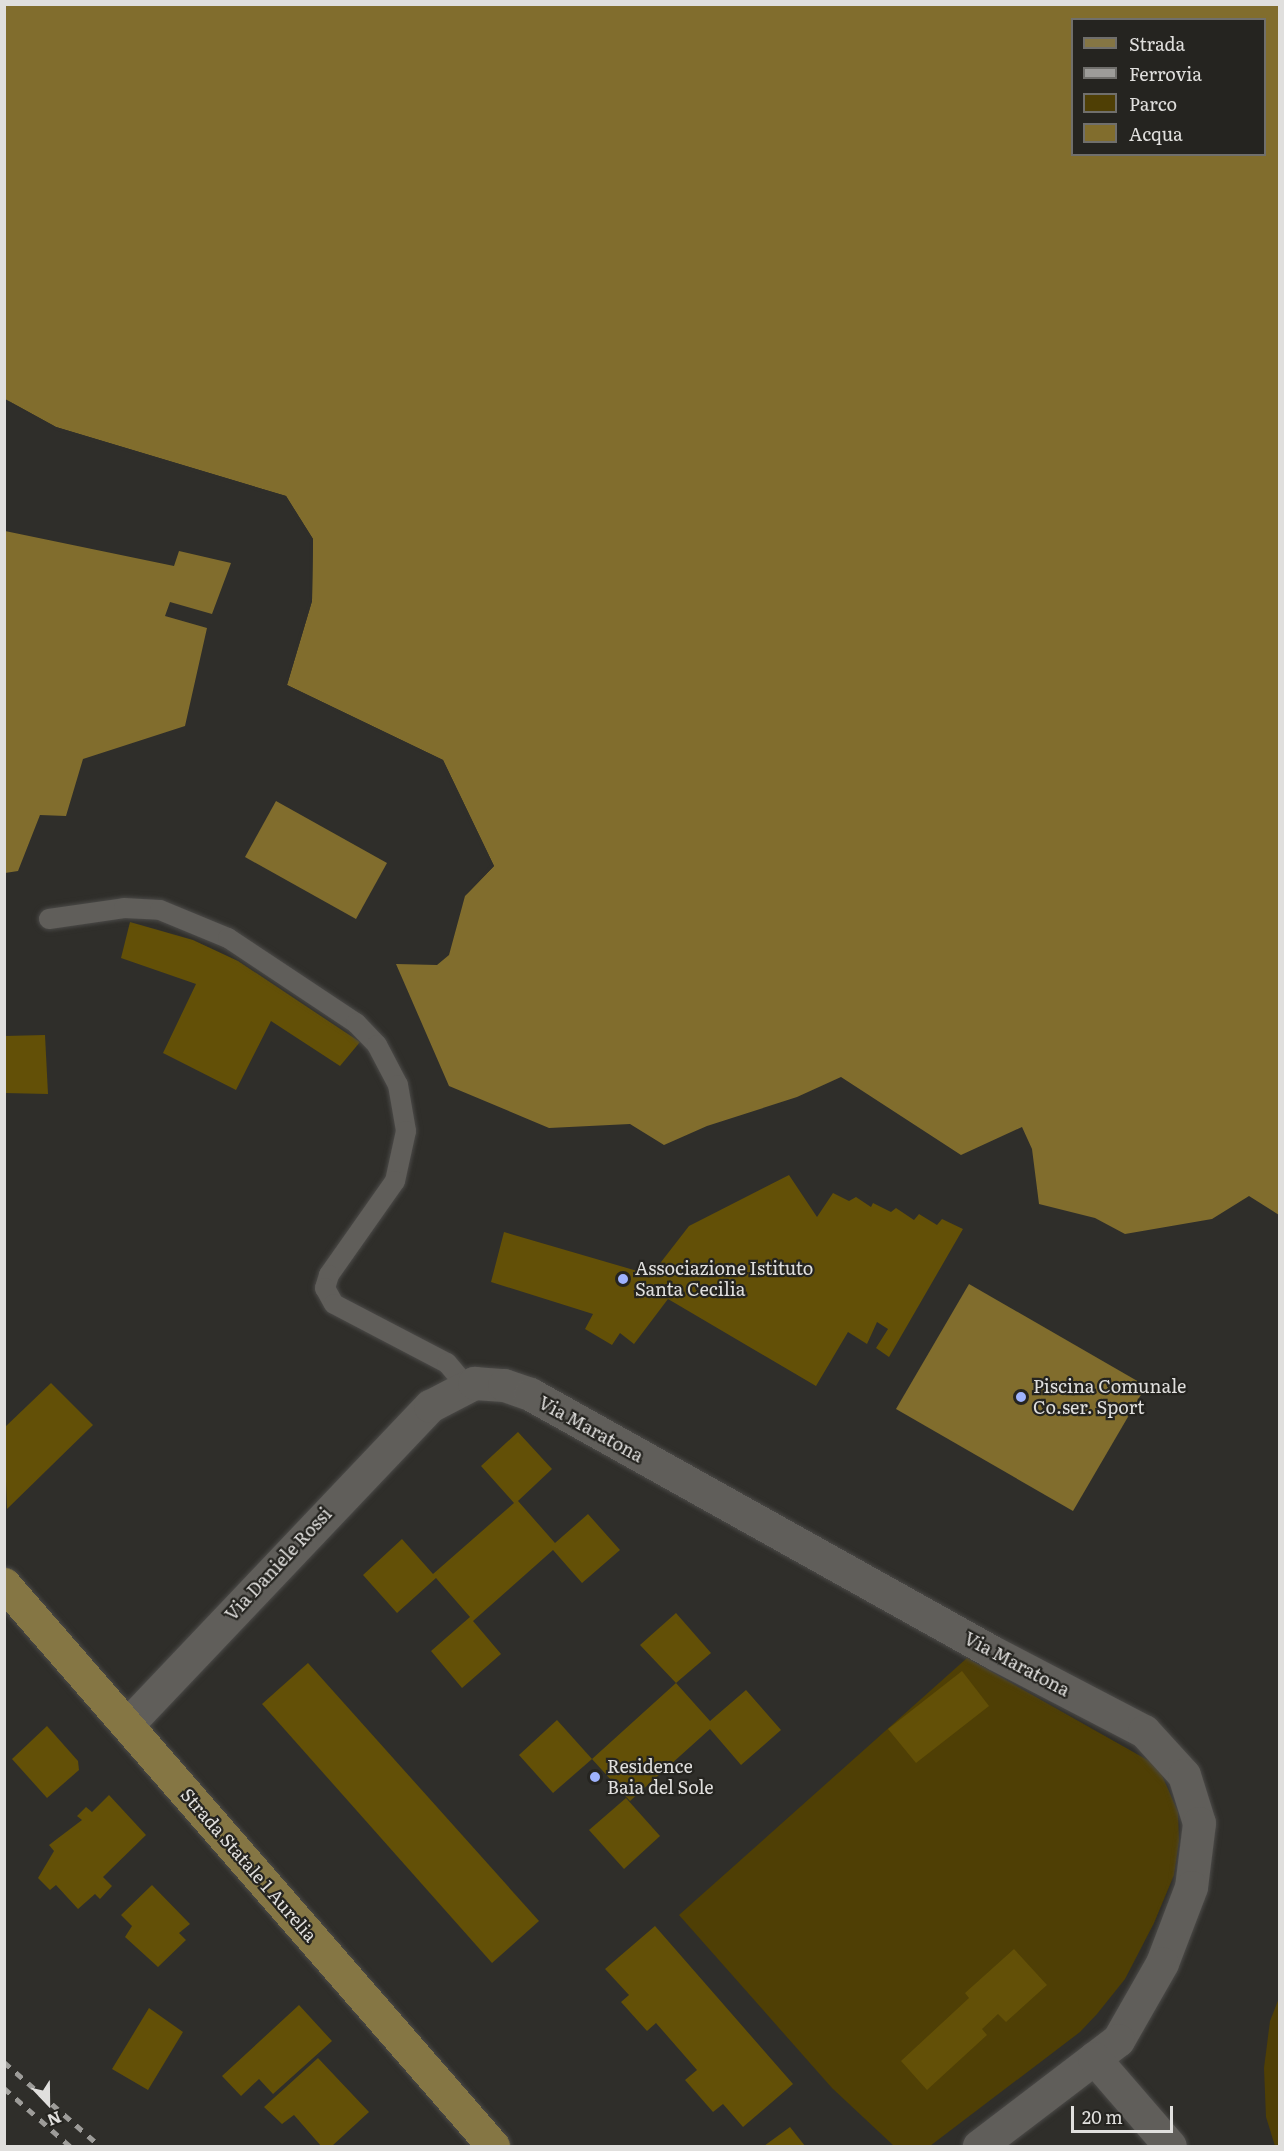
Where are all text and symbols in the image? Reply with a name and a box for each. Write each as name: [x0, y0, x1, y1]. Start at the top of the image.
legend: [1071, 18, 1266, 156]
text: Strada: [1129, 30, 1185, 57]
text: Ferrovia: [1129, 60, 1202, 87]
text: Parco: [1129, 90, 1177, 117]
text: Acqua: [1129, 120, 1183, 147]
place label: Associazione Istituto Santa Cecilia: [635, 1258, 813, 1300]
marker: Associazione Istituto Santa Cecilia: [616, 1272, 630, 1286]
place label: Piscina Comunale Co.ser. Sport: [1033, 1376, 1186, 1418]
marker: Piscina Comunale Co.ser. Sport: [1014, 1390, 1028, 1404]
street label: Via Maratona: [535, 1391, 647, 1467]
street label: Via Daniele Rossi: [220, 1503, 336, 1625]
street label: Via Maratona: [961, 1627, 1073, 1701]
place label: Residence Baia del Sole: [607, 1756, 714, 1798]
marker: Residence Baia del Sole: [588, 1770, 602, 1784]
street label: Strada Statale 1 Aurelia: [176, 1784, 322, 1946]
north arrow: [18, 2073, 78, 2133]
scale bar: [1074, 2094, 1176, 2132]
text: 20 m: [1082, 2103, 1123, 2130]
text: N: [44, 2106, 65, 2133]

